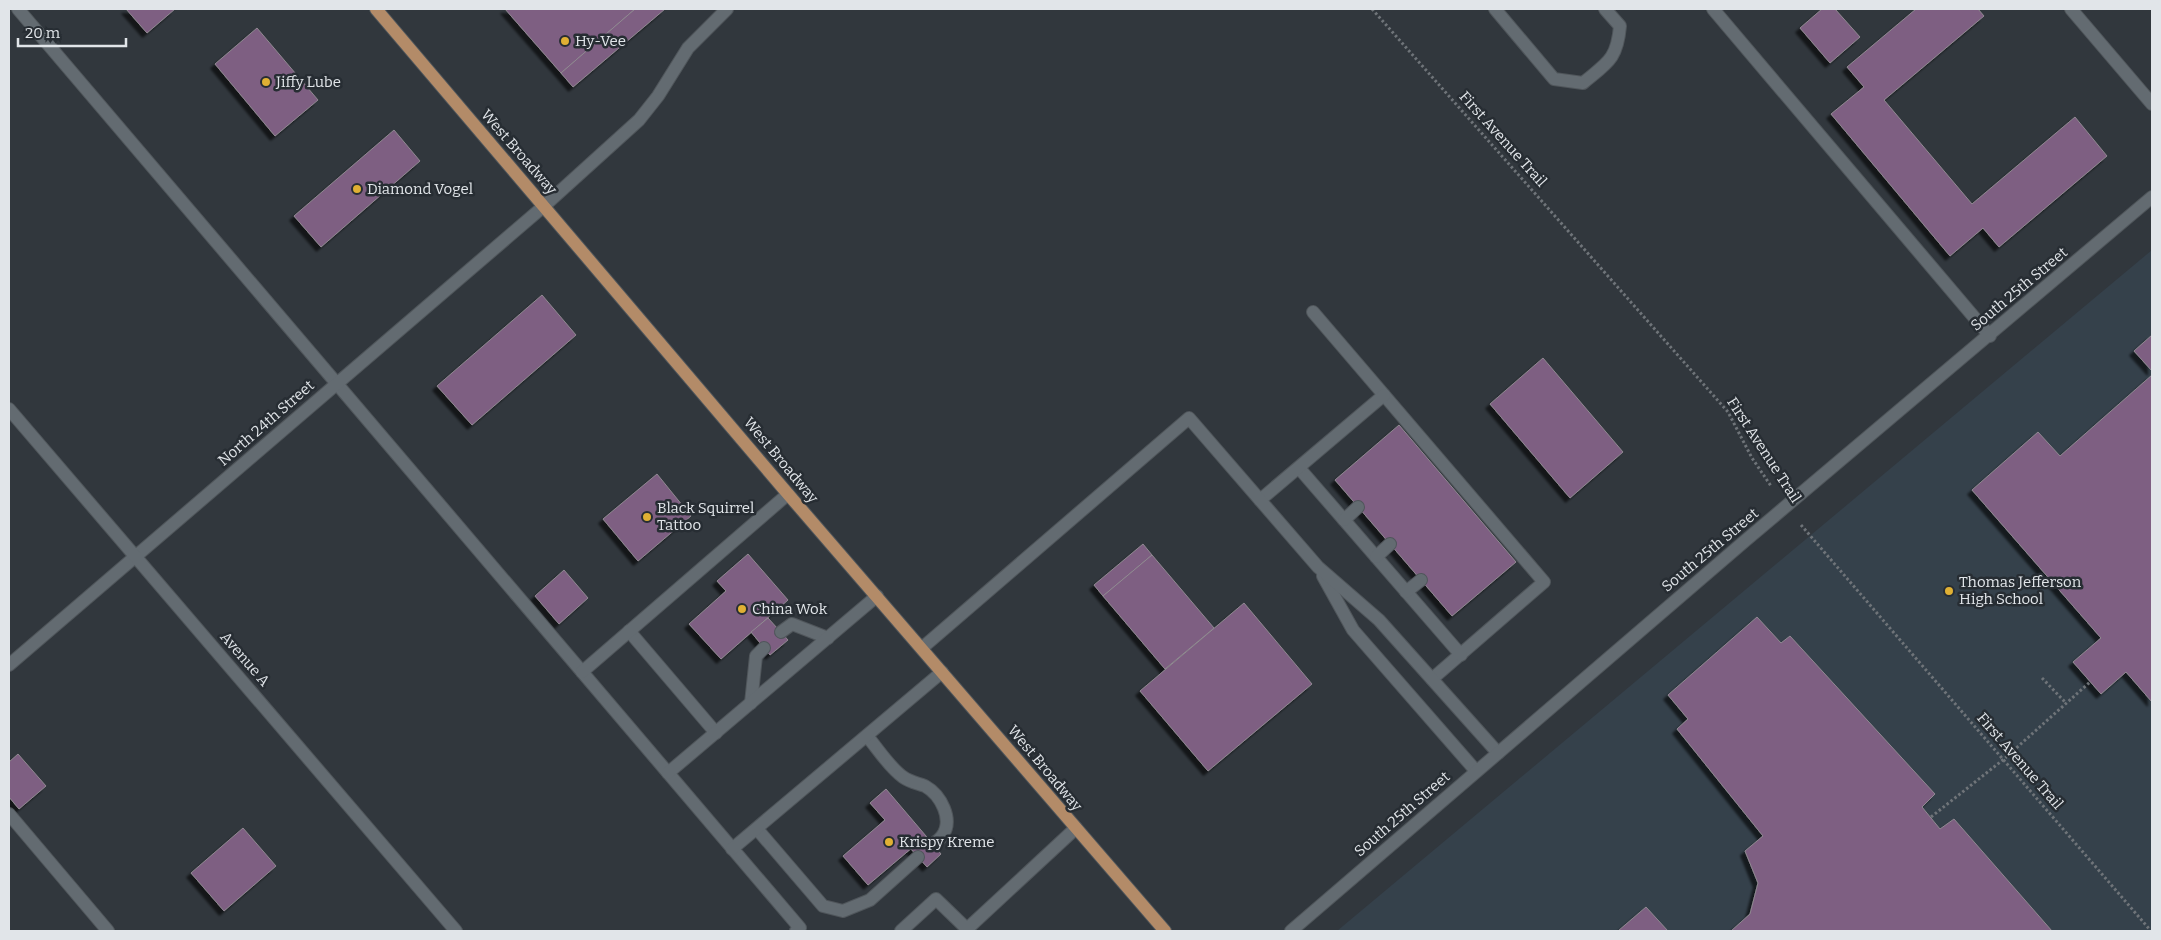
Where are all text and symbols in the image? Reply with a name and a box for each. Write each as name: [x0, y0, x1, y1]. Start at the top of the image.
scale bar: [18, 15, 125, 47]
text: 20 m: [25, 24, 61, 42]
place label: Hy-Vee: [575, 32, 626, 50]
marker: Hy-Vee: [559, 35, 571, 47]
place label: Jiffy Lube: [275, 73, 341, 91]
marker: Jiffy Lube: [260, 76, 272, 88]
street label: First Avenue Trail: [1455, 88, 1551, 190]
street label: West Broadway: [477, 106, 561, 198]
place label: Diamond Vogel: [367, 180, 473, 198]
marker: Diamond Vogel: [351, 183, 363, 195]
street label: South 25th Street: [1967, 243, 2071, 335]
street label: North 24th Street: [214, 376, 318, 470]
street label: First Avenue Trail: [1723, 394, 1805, 506]
street label: West Broadway: [740, 413, 822, 507]
place label: Black Squirrel Tattoo: [657, 499, 754, 534]
street label: South 25th Street: [1658, 504, 1762, 596]
marker: Black Squirrel Tattoo: [641, 511, 653, 523]
place label: Thomas Jefferson High School: [1959, 573, 2082, 608]
marker: Thomas Jefferson High School: [1943, 585, 1955, 597]
place label: China Wok: [752, 600, 828, 618]
marker: China Wok: [736, 603, 748, 615]
street label: Avenue A: [216, 628, 274, 690]
street label: First Avenue Trail: [1973, 709, 2067, 813]
street label: West Broadway: [1004, 721, 1086, 815]
street label: South 25th Street: [1351, 767, 1454, 860]
place label: Krispy Kreme: [899, 833, 994, 851]
marker: Krispy Kreme: [883, 836, 895, 848]

